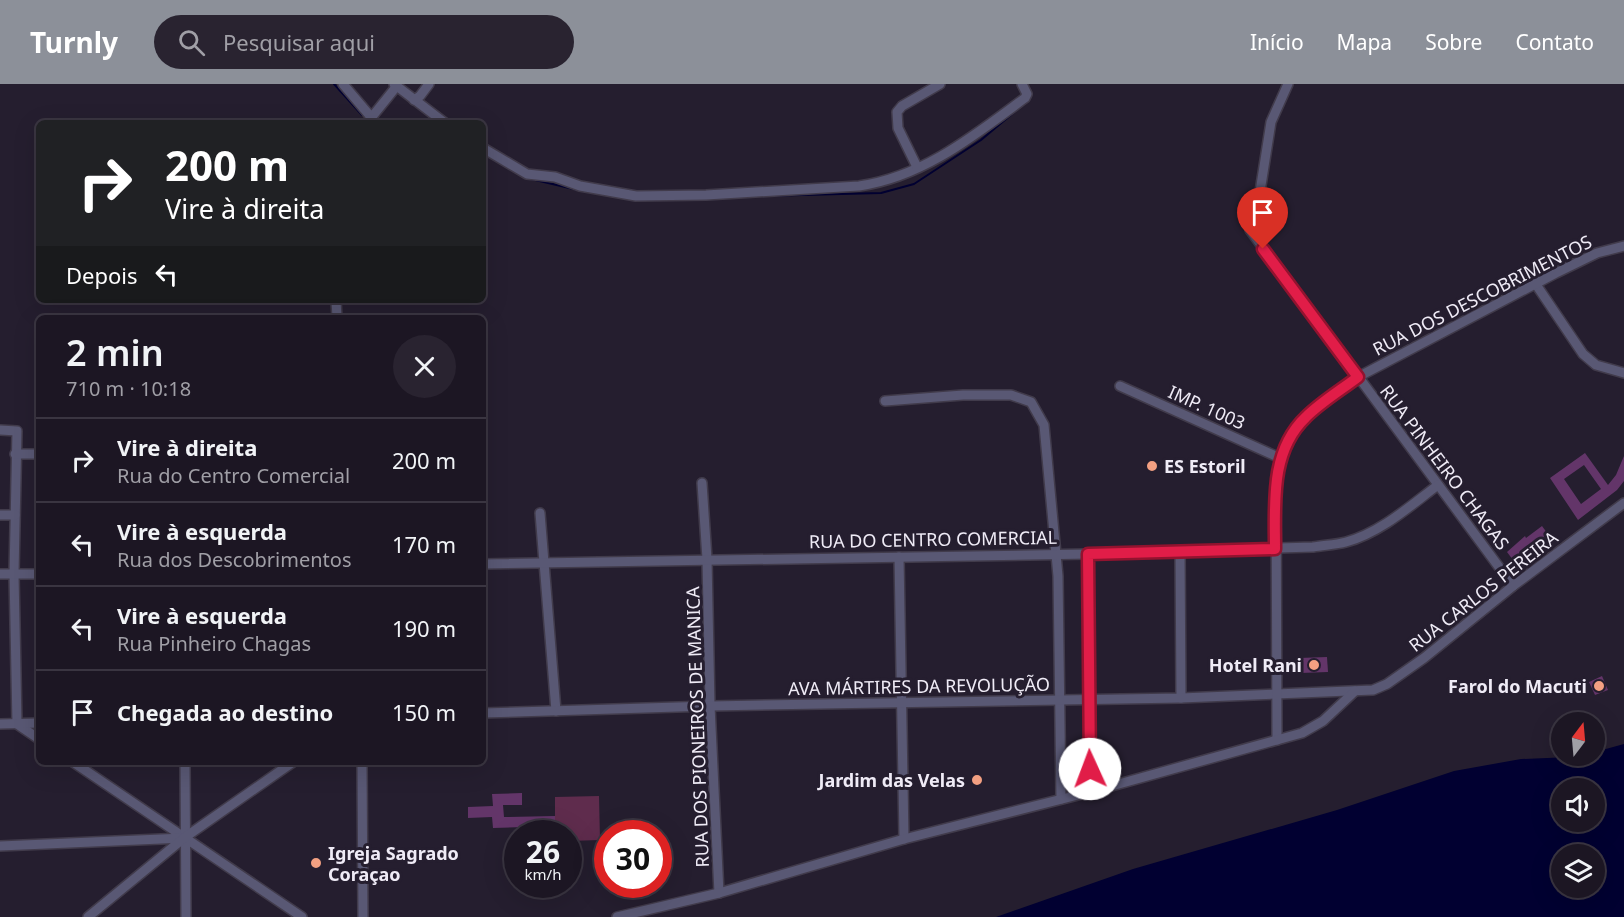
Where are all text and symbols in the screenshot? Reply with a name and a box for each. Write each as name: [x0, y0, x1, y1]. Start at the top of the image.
search box: [154, 15, 574, 69]
text: Turnly: [30, 23, 118, 61]
icon: search: [175, 26, 208, 59]
text: Pesquisar aqui: [223, 27, 375, 57]
text: Início: [1250, 28, 1304, 56]
text: Mapa: [1337, 28, 1392, 56]
text: Sobre: [1425, 28, 1482, 56]
text: Contato: [1515, 28, 1594, 56]
text: 200 m: [165, 136, 289, 193]
icon: right: [66, 144, 144, 222]
pin: [1237, 187, 1288, 249]
text: Vire à direita: [165, 190, 324, 227]
icon: arrive: [1246, 196, 1279, 229]
street label: RUA DOS DESCOBRIMENTOS: [1368, 229, 1596, 361]
icon: left: [150, 258, 183, 291]
text: Depois: [66, 260, 138, 290]
text: 2 min: [66, 328, 164, 377]
button: close: [393, 335, 456, 398]
text: 710 m · 10:18: [66, 375, 191, 402]
street label: IMP. 1003: [1165, 379, 1249, 435]
street label: RUA PINHEIRO CHAGAS: [1375, 380, 1515, 554]
text: Vire à direita: [117, 432, 257, 462]
icon: right: [66, 444, 99, 477]
text: 200 m: [392, 445, 456, 475]
place label: ES Estoril: [1164, 454, 1246, 478]
marker: ES Estoril: [1145, 459, 1159, 473]
text: Rua do Centro Comercial: [117, 462, 350, 489]
text: Vire à esquerda: [117, 516, 287, 546]
street label: RUA DO CENTRO COMERCIAL: [809, 525, 1057, 553]
street label: RUA CARLOS PEREIRA: [1403, 525, 1563, 657]
icon: left: [66, 528, 99, 561]
text: 170 m: [392, 529, 456, 559]
text: Rua dos Descobrimentos: [117, 546, 352, 573]
street label: RUA DOS PIONEIROS DE MANICA: [680, 586, 714, 868]
text: Vire à esquerda: [117, 600, 287, 630]
icon: left: [66, 612, 99, 645]
text: 190 m: [392, 613, 456, 643]
text: Rua Pinheiro Chagas: [117, 630, 311, 657]
place label: Hotel Rani: [1209, 653, 1302, 677]
marker: Hotel Rani: [1307, 658, 1321, 672]
street label: AVA MÁRTIRES DA REVOLUÇÃO: [788, 672, 1050, 700]
place label: Farol do Macuti: [1448, 674, 1587, 698]
marker: Farol do Macuti: [1592, 679, 1606, 693]
icon: arrive: [66, 696, 99, 729]
text: Chegada ao destino: [117, 697, 333, 727]
text: 150 m: [392, 697, 456, 727]
north arrow: [1551, 712, 1605, 766]
map controls: [1551, 712, 1605, 898]
position arrow: [1058, 737, 1122, 801]
place label: Jardim das Velas: [816, 768, 965, 792]
marker: Jardim das Velas: [970, 773, 984, 787]
button: sound: [1551, 778, 1605, 832]
speed limit sign: 30: [594, 820, 672, 898]
text: 26: [526, 831, 560, 872]
place label: Igreja Sagrado Coraçao: [328, 841, 459, 886]
button: layers: [1551, 844, 1605, 898]
marker: Igreja Sagrado Coraçao: [309, 856, 323, 870]
text: km/h: [525, 864, 561, 884]

